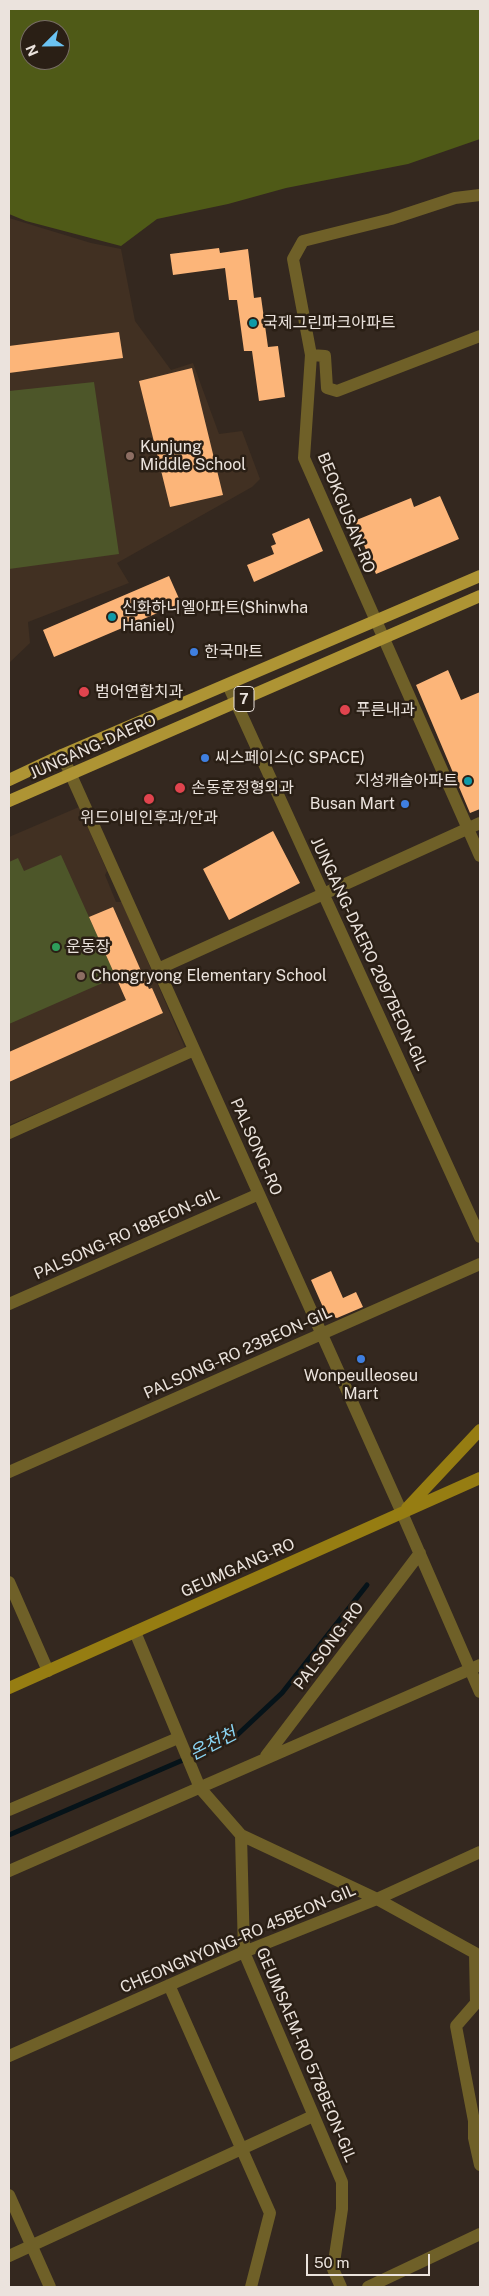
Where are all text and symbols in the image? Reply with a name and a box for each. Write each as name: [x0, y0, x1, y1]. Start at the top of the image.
north arrow: [20, 20, 70, 70]
text: N: [23, 42, 42, 59]
place label: 국제그린파크아파트: [263, 313, 395, 333]
marker: 국제그린파크아파트: [247, 317, 259, 329]
place label: Kunjung Middle School: [140, 437, 246, 475]
marker: Kunjung Middle School: [124, 450, 136, 462]
street label: BEOKGUSAN-RO: [313, 450, 379, 576]
place label: 신화하니엘아파트(Shinwha Haniel): [122, 598, 308, 636]
marker: 신화하니엘아파트(Shinwha Haniel): [106, 611, 118, 623]
place label: 한국마트: [204, 642, 263, 662]
marker: 한국마트: [188, 646, 200, 658]
place label: 범어연합치과: [95, 682, 183, 702]
marker: 범어연합치과: [77, 685, 91, 699]
road number: 7: [234, 686, 254, 712]
place label: 푸른내과: [356, 700, 415, 720]
marker: 푸른내과: [338, 703, 352, 717]
street label: JUNGANG-DAERO: [27, 710, 159, 784]
place label: 씨스페이스(C SPACE): [215, 748, 365, 768]
marker: 씨스페이스(C SPACE): [199, 752, 211, 764]
place label: 지성캐슬아파트: [355, 771, 458, 791]
marker: 지성캐슬아파트: [462, 775, 474, 787]
place label: 손동훈정형외과: [191, 778, 294, 798]
marker: 손동훈정형외과: [173, 781, 187, 795]
marker: 위드이비인후과/안과: [142, 792, 156, 806]
place label: Busan Mart: [310, 794, 395, 814]
marker: Busan Mart: [399, 798, 411, 810]
place label: 위드이비인후과/안과: [80, 808, 218, 828]
street label: JUNGANG-DAERO 2097BEON-GIL: [306, 834, 432, 1074]
place label: 운동장: [66, 937, 110, 957]
marker: 운동장: [50, 941, 62, 953]
place label: Chongryong Elementary School: [91, 966, 327, 986]
marker: Chongryong Elementary School: [75, 970, 87, 982]
street label: PALSONG-RO: [226, 1095, 286, 1199]
street label: PALSONG-RO 18BEON-GIL: [31, 1184, 223, 1284]
street label: PALSONG-RO 23BEON-GIL: [141, 1303, 335, 1403]
marker: Wonpeulleoseu Mart: [355, 1353, 367, 1365]
place label: Wonpeulleoseu Mart: [304, 1366, 418, 1404]
street label: GEUMGANG-RO: [178, 1534, 298, 1602]
street label: PALSONG-RO: [290, 1598, 368, 1694]
water label: 온천천: [186, 1723, 240, 1765]
street label: CHEONGNYONG-RO 45BEON-GIL: [117, 1881, 359, 1997]
street label: GEUMSAEM-RO 578BEON-GIL: [252, 1945, 360, 2165]
scale bar: [309, 2244, 433, 2276]
text: 50 m: [314, 2254, 349, 2271]

